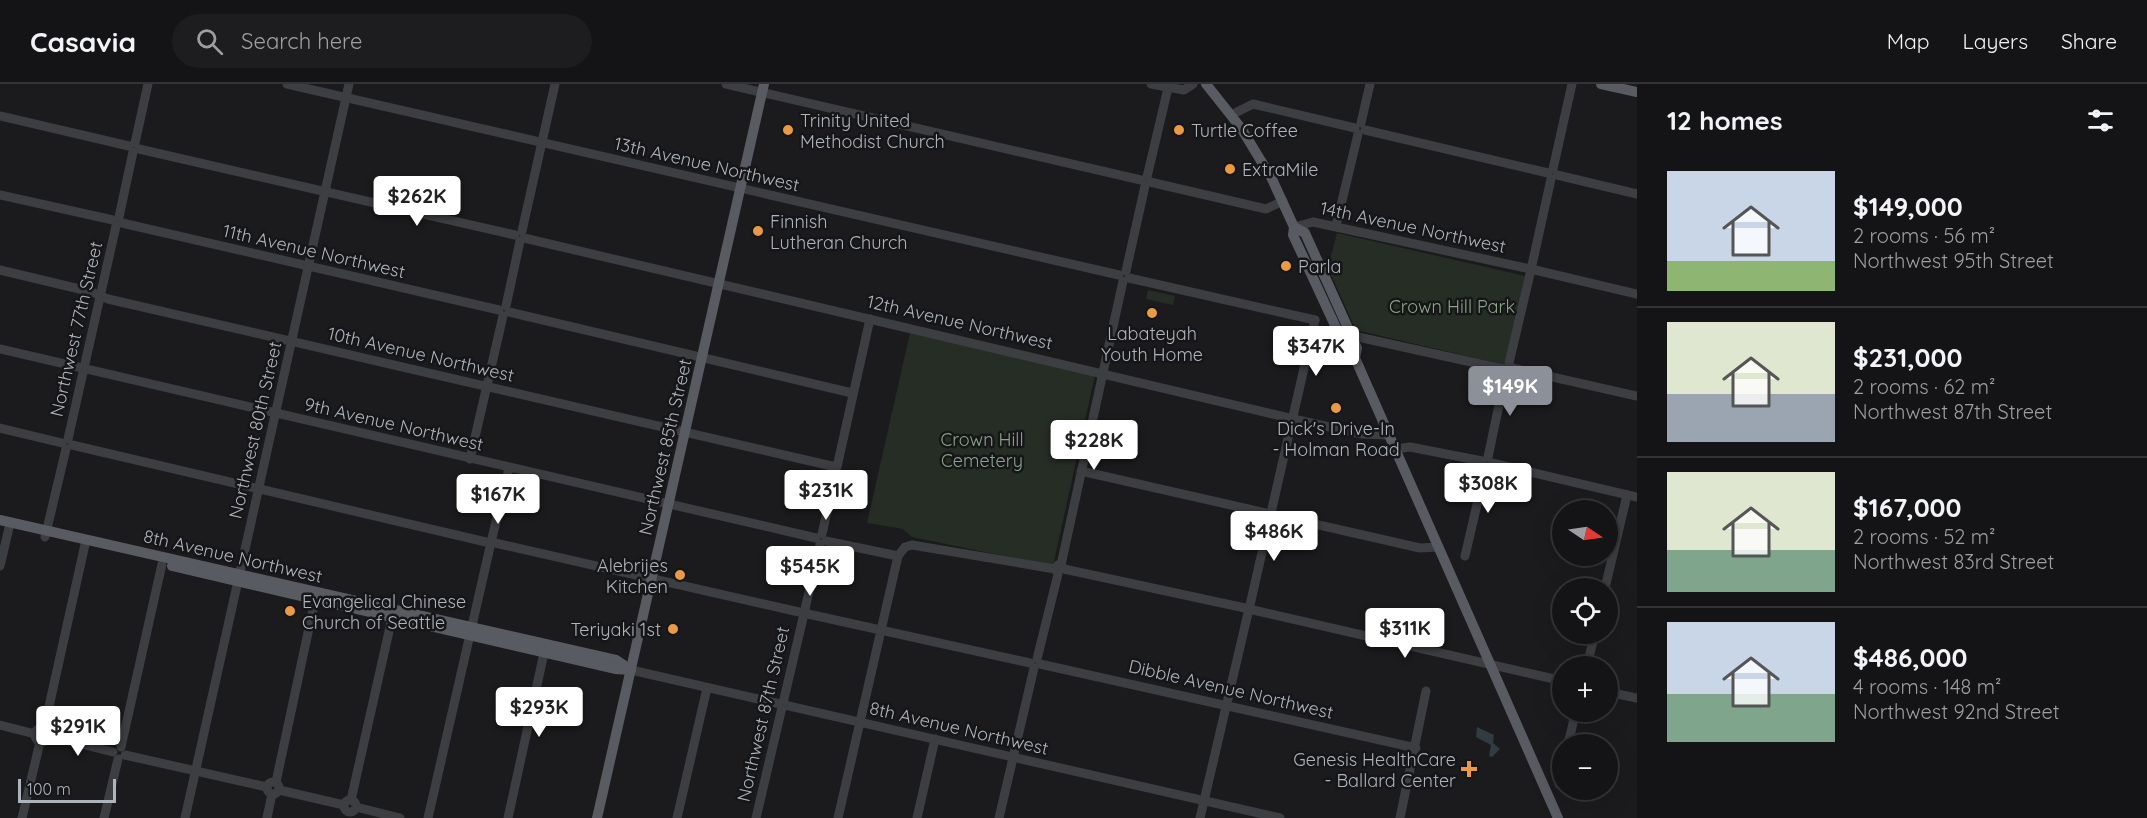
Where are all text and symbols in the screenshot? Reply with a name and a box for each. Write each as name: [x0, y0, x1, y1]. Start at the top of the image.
search box: [172, 14, 592, 68]
text: Casavia: [30, 24, 136, 59]
icon: search: [193, 25, 226, 58]
text: Search here: [241, 27, 363, 55]
text: Map: [1887, 28, 1930, 54]
text: Layers: [1963, 28, 2028, 54]
text: Share: [2061, 28, 2117, 54]
text: 12 homes: [1667, 104, 1783, 137]
icon: filters: [2084, 104, 2117, 137]
place label: Trinity United Methodist Church: [800, 109, 945, 153]
place label: Turtle Coffee: [1191, 119, 1298, 142]
marker: Trinity United Methodist Church: [781, 123, 795, 137]
marker: Turtle Coffee: [1172, 123, 1186, 137]
street label: 13th Avenue Northwest: [612, 132, 802, 196]
place label: ExtraMile: [1242, 158, 1318, 181]
marker: ExtraMile: [1223, 162, 1237, 176]
pin: $262K: [375, 176, 459, 227]
text: $262K: [388, 183, 446, 208]
text: $149,000: [1853, 190, 1963, 223]
icon: home: [1715, 195, 1787, 267]
street label: 14th Avenue Northwest: [1318, 196, 1508, 258]
place label: Finnish Lutheran Church: [770, 210, 908, 254]
street label: 11th Avenue Northwest: [221, 219, 407, 283]
text: 2 rooms · 56 m²: [1853, 223, 1995, 248]
marker: Finnish Lutheran Church: [751, 224, 765, 238]
street label: Northwest 77th Street: [45, 239, 107, 419]
text: Northwest 95th Street: [1853, 248, 2054, 273]
place label: Parla: [1298, 255, 1342, 278]
marker: Parla: [1279, 259, 1293, 273]
street label: 12th Avenue Northwest: [865, 289, 1055, 355]
park label: Crown Hill Park: [1389, 295, 1515, 318]
marker: Labateyah Youth Home: [1145, 306, 1159, 320]
street label: 10th Avenue Northwest: [326, 321, 516, 387]
place label: Labateyah Youth Home: [1101, 322, 1203, 366]
pin: $347K: [1274, 326, 1358, 377]
text: $347K: [1287, 333, 1345, 358]
street label: Northwest 80th Street: [223, 339, 287, 521]
text: $231,000: [1853, 341, 1962, 374]
icon: home: [1715, 346, 1787, 418]
street label: Northwest 85th Street: [634, 357, 696, 537]
pin: $149K: [1468, 366, 1552, 417]
text: $149K: [1482, 373, 1538, 398]
text: 2 rooms · 62 m²: [1853, 374, 1995, 399]
street label: 9th Avenue Northwest: [302, 392, 486, 456]
text: Northwest 87th Street: [1853, 399, 2052, 424]
marker: Dick's Drive-In - Holman Road: [1329, 401, 1343, 415]
place label: Dick's Drive-In - Holman Road: [1272, 417, 1400, 461]
pin: $228K: [1052, 420, 1136, 471]
text: $228K: [1065, 427, 1123, 452]
park label: Crown Hill Cemetery: [940, 428, 1024, 472]
pin: $308K: [1446, 463, 1530, 514]
pin: $231K: [784, 470, 868, 521]
text: $308K: [1458, 470, 1518, 495]
pin: $167K: [456, 474, 540, 525]
text: $231K: [799, 477, 853, 502]
text: $167K: [471, 481, 525, 506]
text: $167,000: [1853, 491, 1962, 524]
icon: home: [1715, 496, 1787, 568]
north arrow: [1552, 500, 1618, 566]
map controls: [1552, 500, 1618, 800]
pin: $486K: [1232, 511, 1316, 562]
text: $486K: [1245, 518, 1303, 543]
street label: 8th Avenue Northwest: [141, 524, 325, 588]
text: 2 rooms · 52 m²: [1853, 524, 1995, 549]
pin: $545K: [768, 546, 852, 597]
text: Northwest 83rd Street: [1853, 549, 2054, 574]
text: $545K: [780, 553, 840, 578]
place label: Alebrijes Kitchen: [597, 554, 668, 598]
marker: Alebrijes Kitchen: [673, 568, 687, 582]
button: locate: [1552, 578, 1618, 644]
place label: Evangelical Chinese Church of Seattle: [302, 590, 466, 634]
marker: Evangelical Chinese Church of Seattle: [283, 604, 297, 618]
pin: $311K: [1363, 608, 1447, 659]
text: $311K: [1379, 615, 1431, 640]
place label: Teriyaki 1st: [571, 618, 661, 641]
marker: Teriyaki 1st: [666, 622, 680, 636]
street label: Northwest 87th Street: [732, 624, 794, 804]
text: $486,000: [1853, 641, 1967, 674]
icon: home: [1715, 646, 1787, 718]
street label: Dibble Avenue Northwest: [1126, 654, 1336, 724]
button: +: [1552, 656, 1618, 722]
text: 4 rooms · 148 m²: [1853, 674, 2001, 699]
pin: $293K: [497, 687, 581, 738]
text: $293K: [510, 694, 568, 719]
street label: 8th Avenue Northwest: [867, 696, 1051, 760]
text: Northwest 92nd Street: [1853, 699, 2059, 724]
pin: $291K: [36, 706, 120, 757]
text: $291K: [50, 713, 106, 738]
button: −: [1552, 734, 1618, 800]
place label: Genesis HealthCare - Ballard Center: [1293, 748, 1456, 792]
marker: Genesis HealthCare - Ballard Center: [1460, 760, 1478, 778]
scale bar: [18, 776, 116, 804]
text: 100 m: [27, 779, 71, 799]

